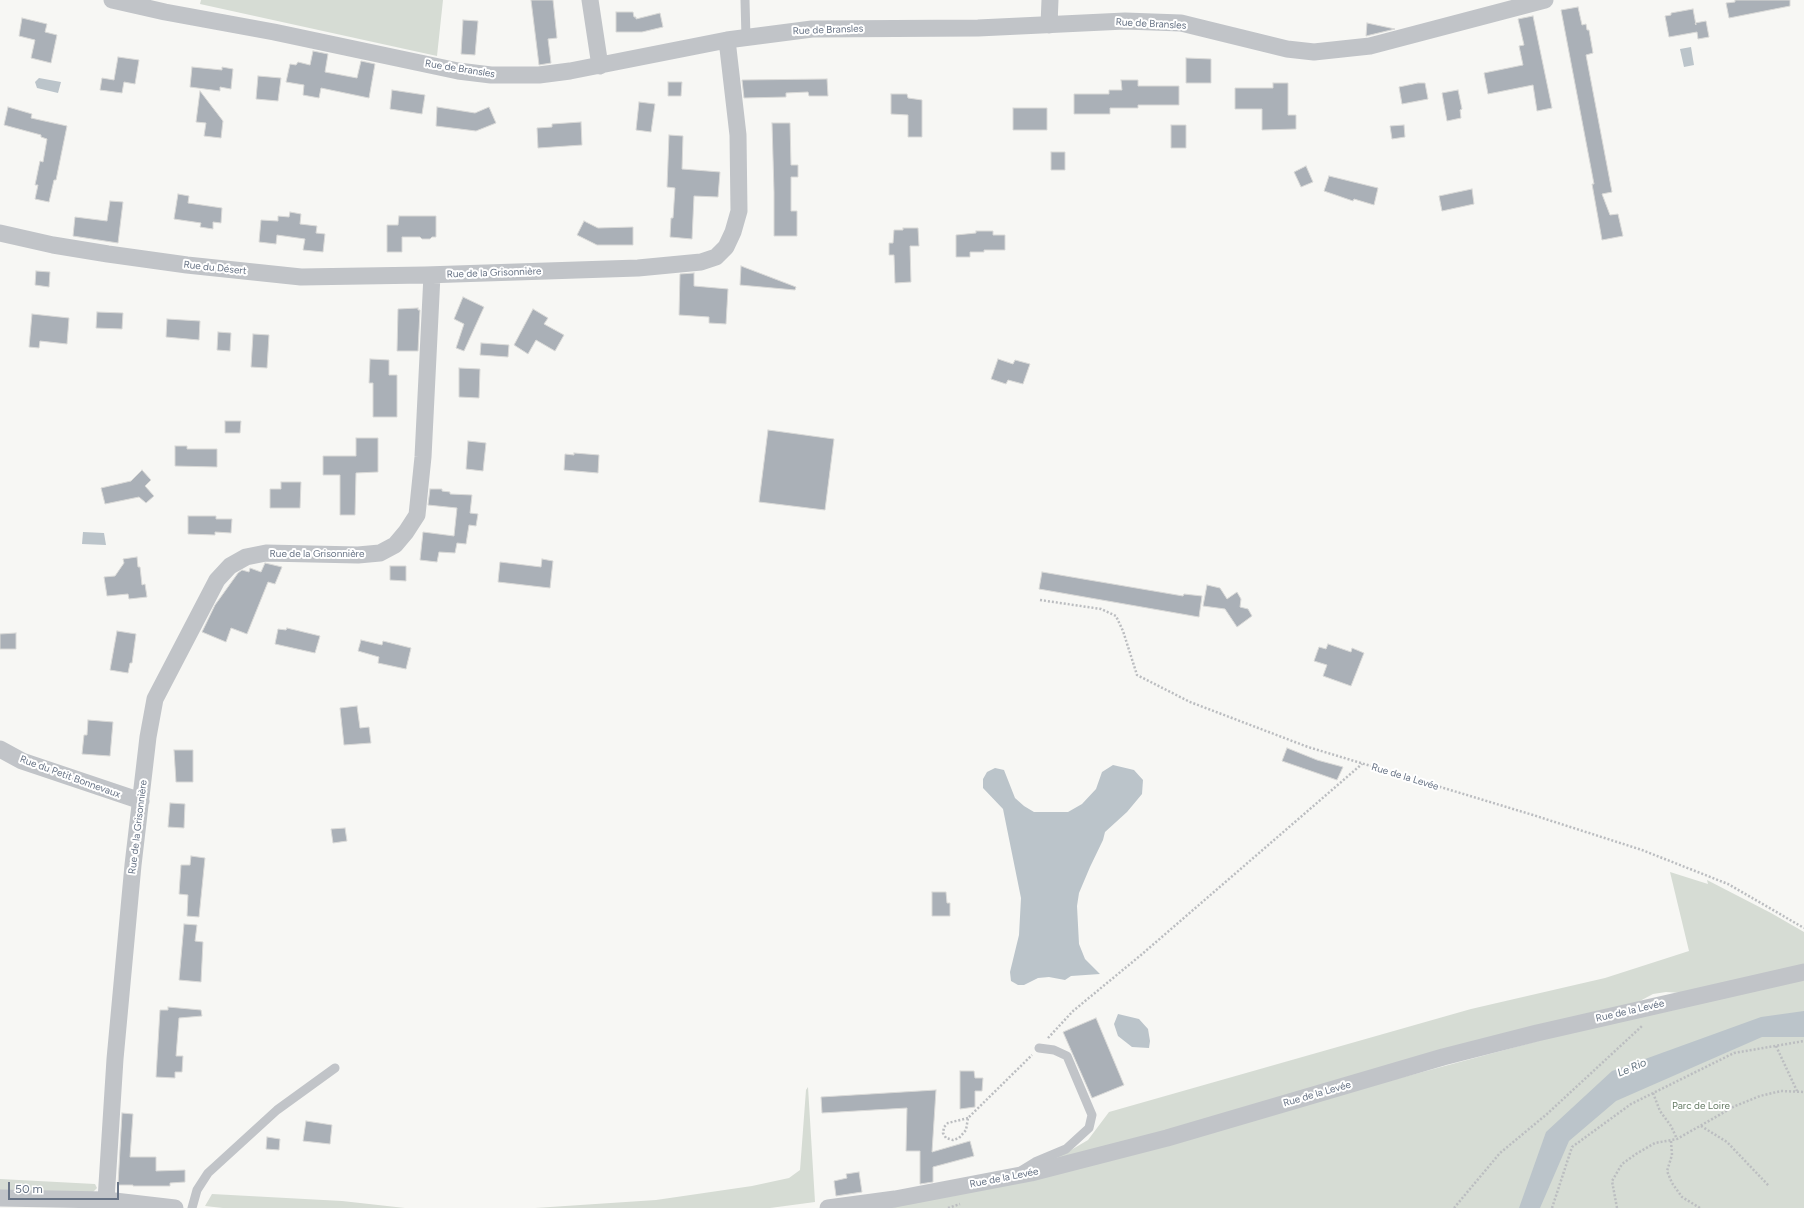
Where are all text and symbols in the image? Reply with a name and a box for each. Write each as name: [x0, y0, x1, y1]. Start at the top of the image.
street label: Rue de Bransles: [1115, 16, 1187, 32]
street label: Rue de Bransles: [792, 23, 864, 37]
street label: Rue de Bransles: [424, 58, 496, 80]
street label: Rue du Désert: [183, 259, 247, 277]
street label: Rue de la Grisonnière: [446, 265, 542, 281]
street label: Rue de la Grisonnière: [270, 548, 364, 560]
street label: Rue du Petit Bonnevaux: [18, 753, 122, 801]
street label: Rue de la Levée: [1370, 761, 1440, 793]
street label: Rue de la Grisonnière: [126, 779, 150, 875]
street label: Rue de la Levée: [1595, 997, 1665, 1025]
water label: Le Rio: [1615, 1056, 1649, 1080]
street label: Rue de la Levée: [1282, 1079, 1352, 1109]
park label: Parc de Loire: [1672, 1100, 1730, 1112]
street label: Rue de la Levée: [969, 1165, 1039, 1191]
scale bar: [10, 1174, 121, 1200]
text: 50 m: [15, 1182, 43, 1196]

